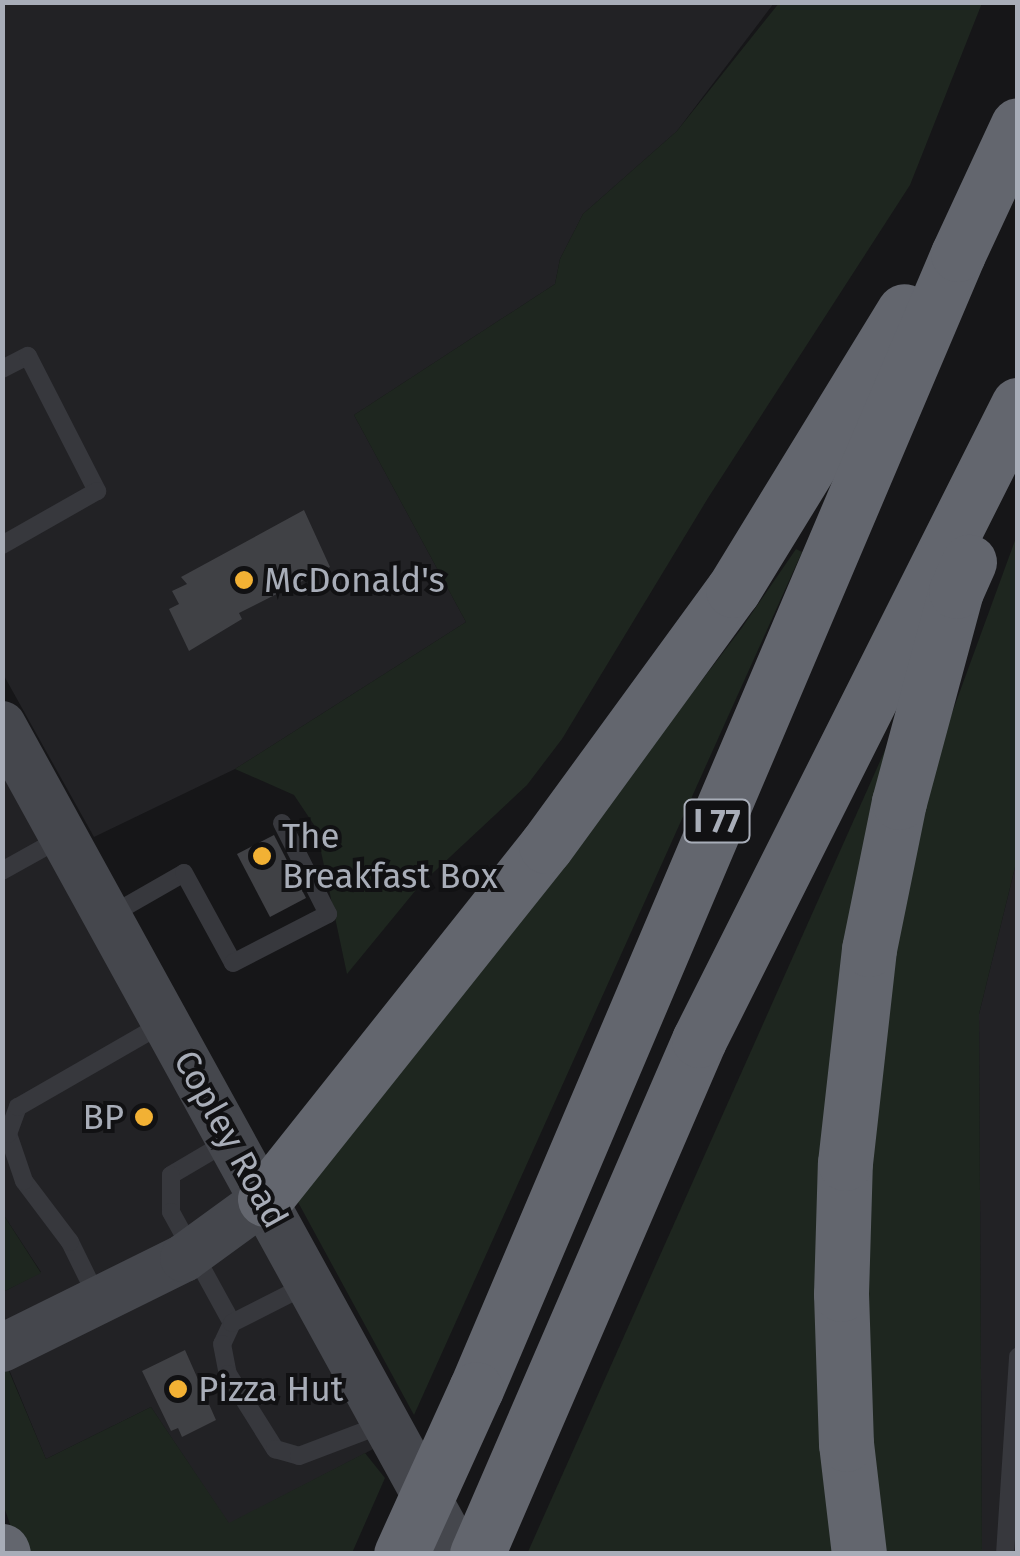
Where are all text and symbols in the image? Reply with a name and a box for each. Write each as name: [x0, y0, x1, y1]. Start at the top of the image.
place label: McDonald's: [264, 559, 445, 601]
marker: McDonald's: [233, 569, 255, 591]
road number: I 77: [682, 794, 752, 848]
place label: The Breakfast Box: [282, 815, 498, 897]
marker: The Breakfast Box: [251, 845, 273, 867]
street label: Copley Road: [165, 1043, 297, 1235]
place label: BP: [82, 1096, 124, 1138]
marker: BP: [133, 1106, 155, 1128]
place label: Pizza Hut: [198, 1368, 343, 1410]
marker: Pizza Hut: [167, 1378, 189, 1400]

